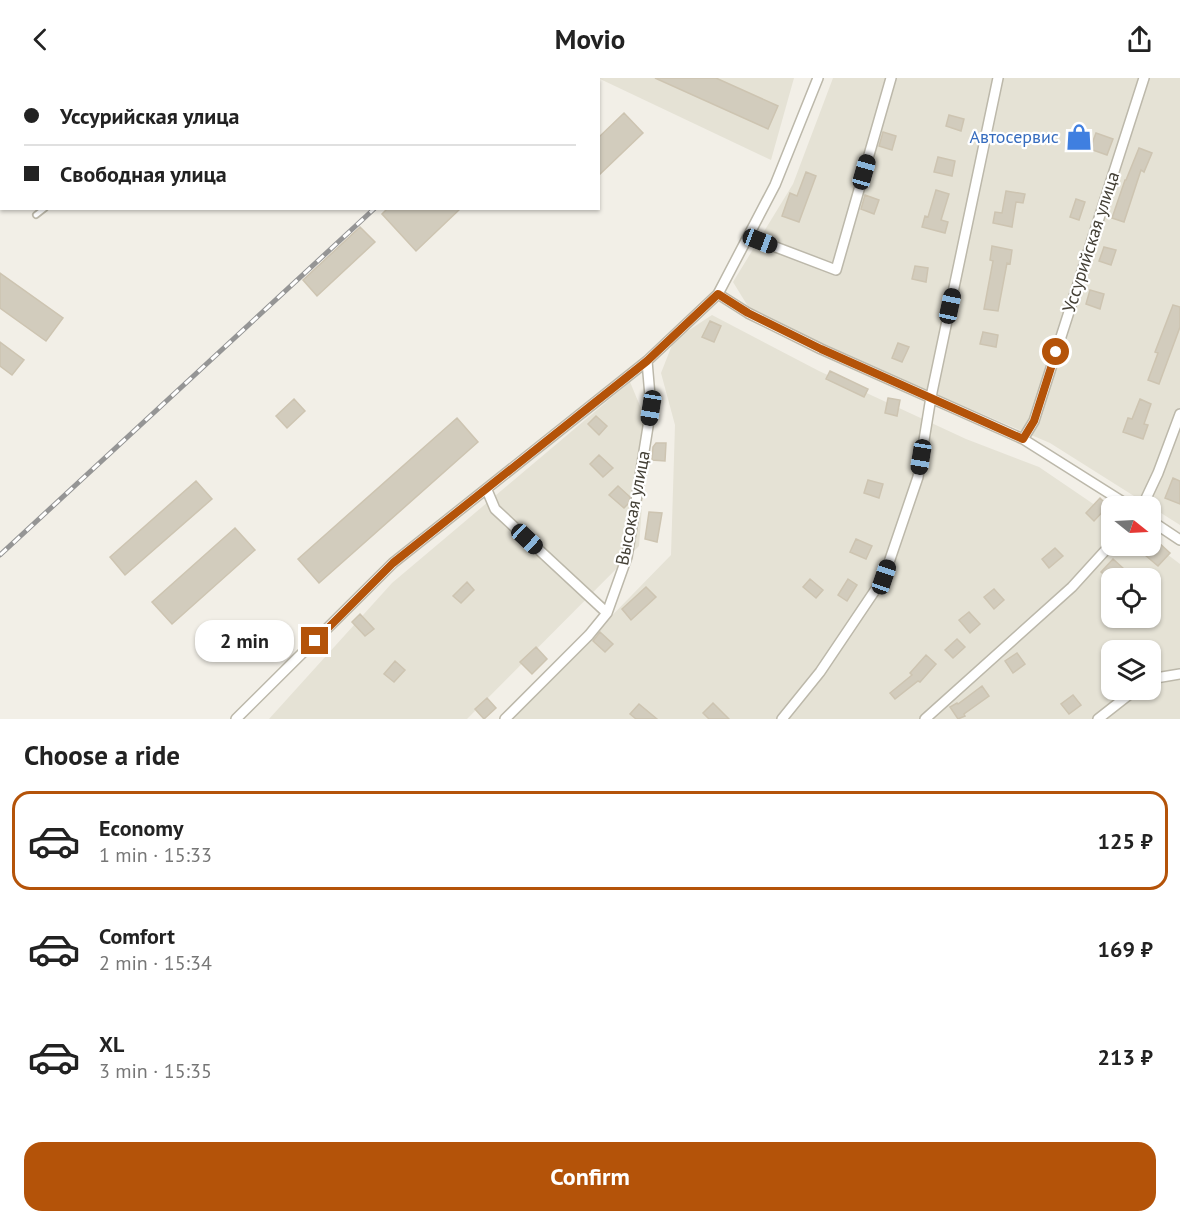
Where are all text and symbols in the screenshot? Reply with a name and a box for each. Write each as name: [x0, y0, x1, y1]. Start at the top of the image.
text: Movio: [555, 22, 625, 56]
icon: back: [24, 23, 57, 56]
icon: share: [1123, 23, 1156, 56]
text: Уссурийская улица: [60, 102, 239, 130]
shop icon: Автосервис: [1064, 122, 1094, 152]
place label: Автосервис: [969, 125, 1059, 148]
car: [850, 152, 878, 192]
text: Свободная улица: [60, 160, 227, 188]
street label: Уссурийская улица: [1057, 168, 1124, 315]
car: [740, 226, 780, 256]
car: [937, 287, 963, 325]
route start: [1042, 338, 1069, 365]
car: [639, 389, 663, 427]
car: [909, 438, 933, 476]
street label: Высокая улица: [610, 449, 655, 567]
north arrow: [1101, 496, 1161, 556]
map controls: [1101, 496, 1161, 700]
car: [508, 520, 546, 558]
car: [870, 557, 898, 597]
button: locate: [1101, 568, 1161, 628]
callout: 2 min: [195, 620, 294, 662]
route end: [301, 627, 328, 654]
text: 2 min: [220, 628, 269, 654]
button: layers: [1101, 640, 1161, 700]
text: Choose a ride: [24, 738, 180, 772]
icon: car: [27, 814, 81, 868]
text: Economy: [99, 814, 183, 842]
text: 125 ₽: [1098, 827, 1153, 855]
text: 1 min · 15:33: [99, 842, 212, 868]
icon: car: [27, 922, 81, 976]
text: Comfort: [99, 922, 175, 950]
text: 169 ₽: [1098, 935, 1153, 963]
text: 2 min · 15:34: [99, 950, 212, 976]
icon: car: [27, 1030, 81, 1084]
text: XL: [99, 1030, 124, 1058]
text: 213 ₽: [1098, 1043, 1153, 1071]
text: 3 min · 15:35: [99, 1058, 212, 1084]
button: Confirm: [24, 1142, 1156, 1211]

